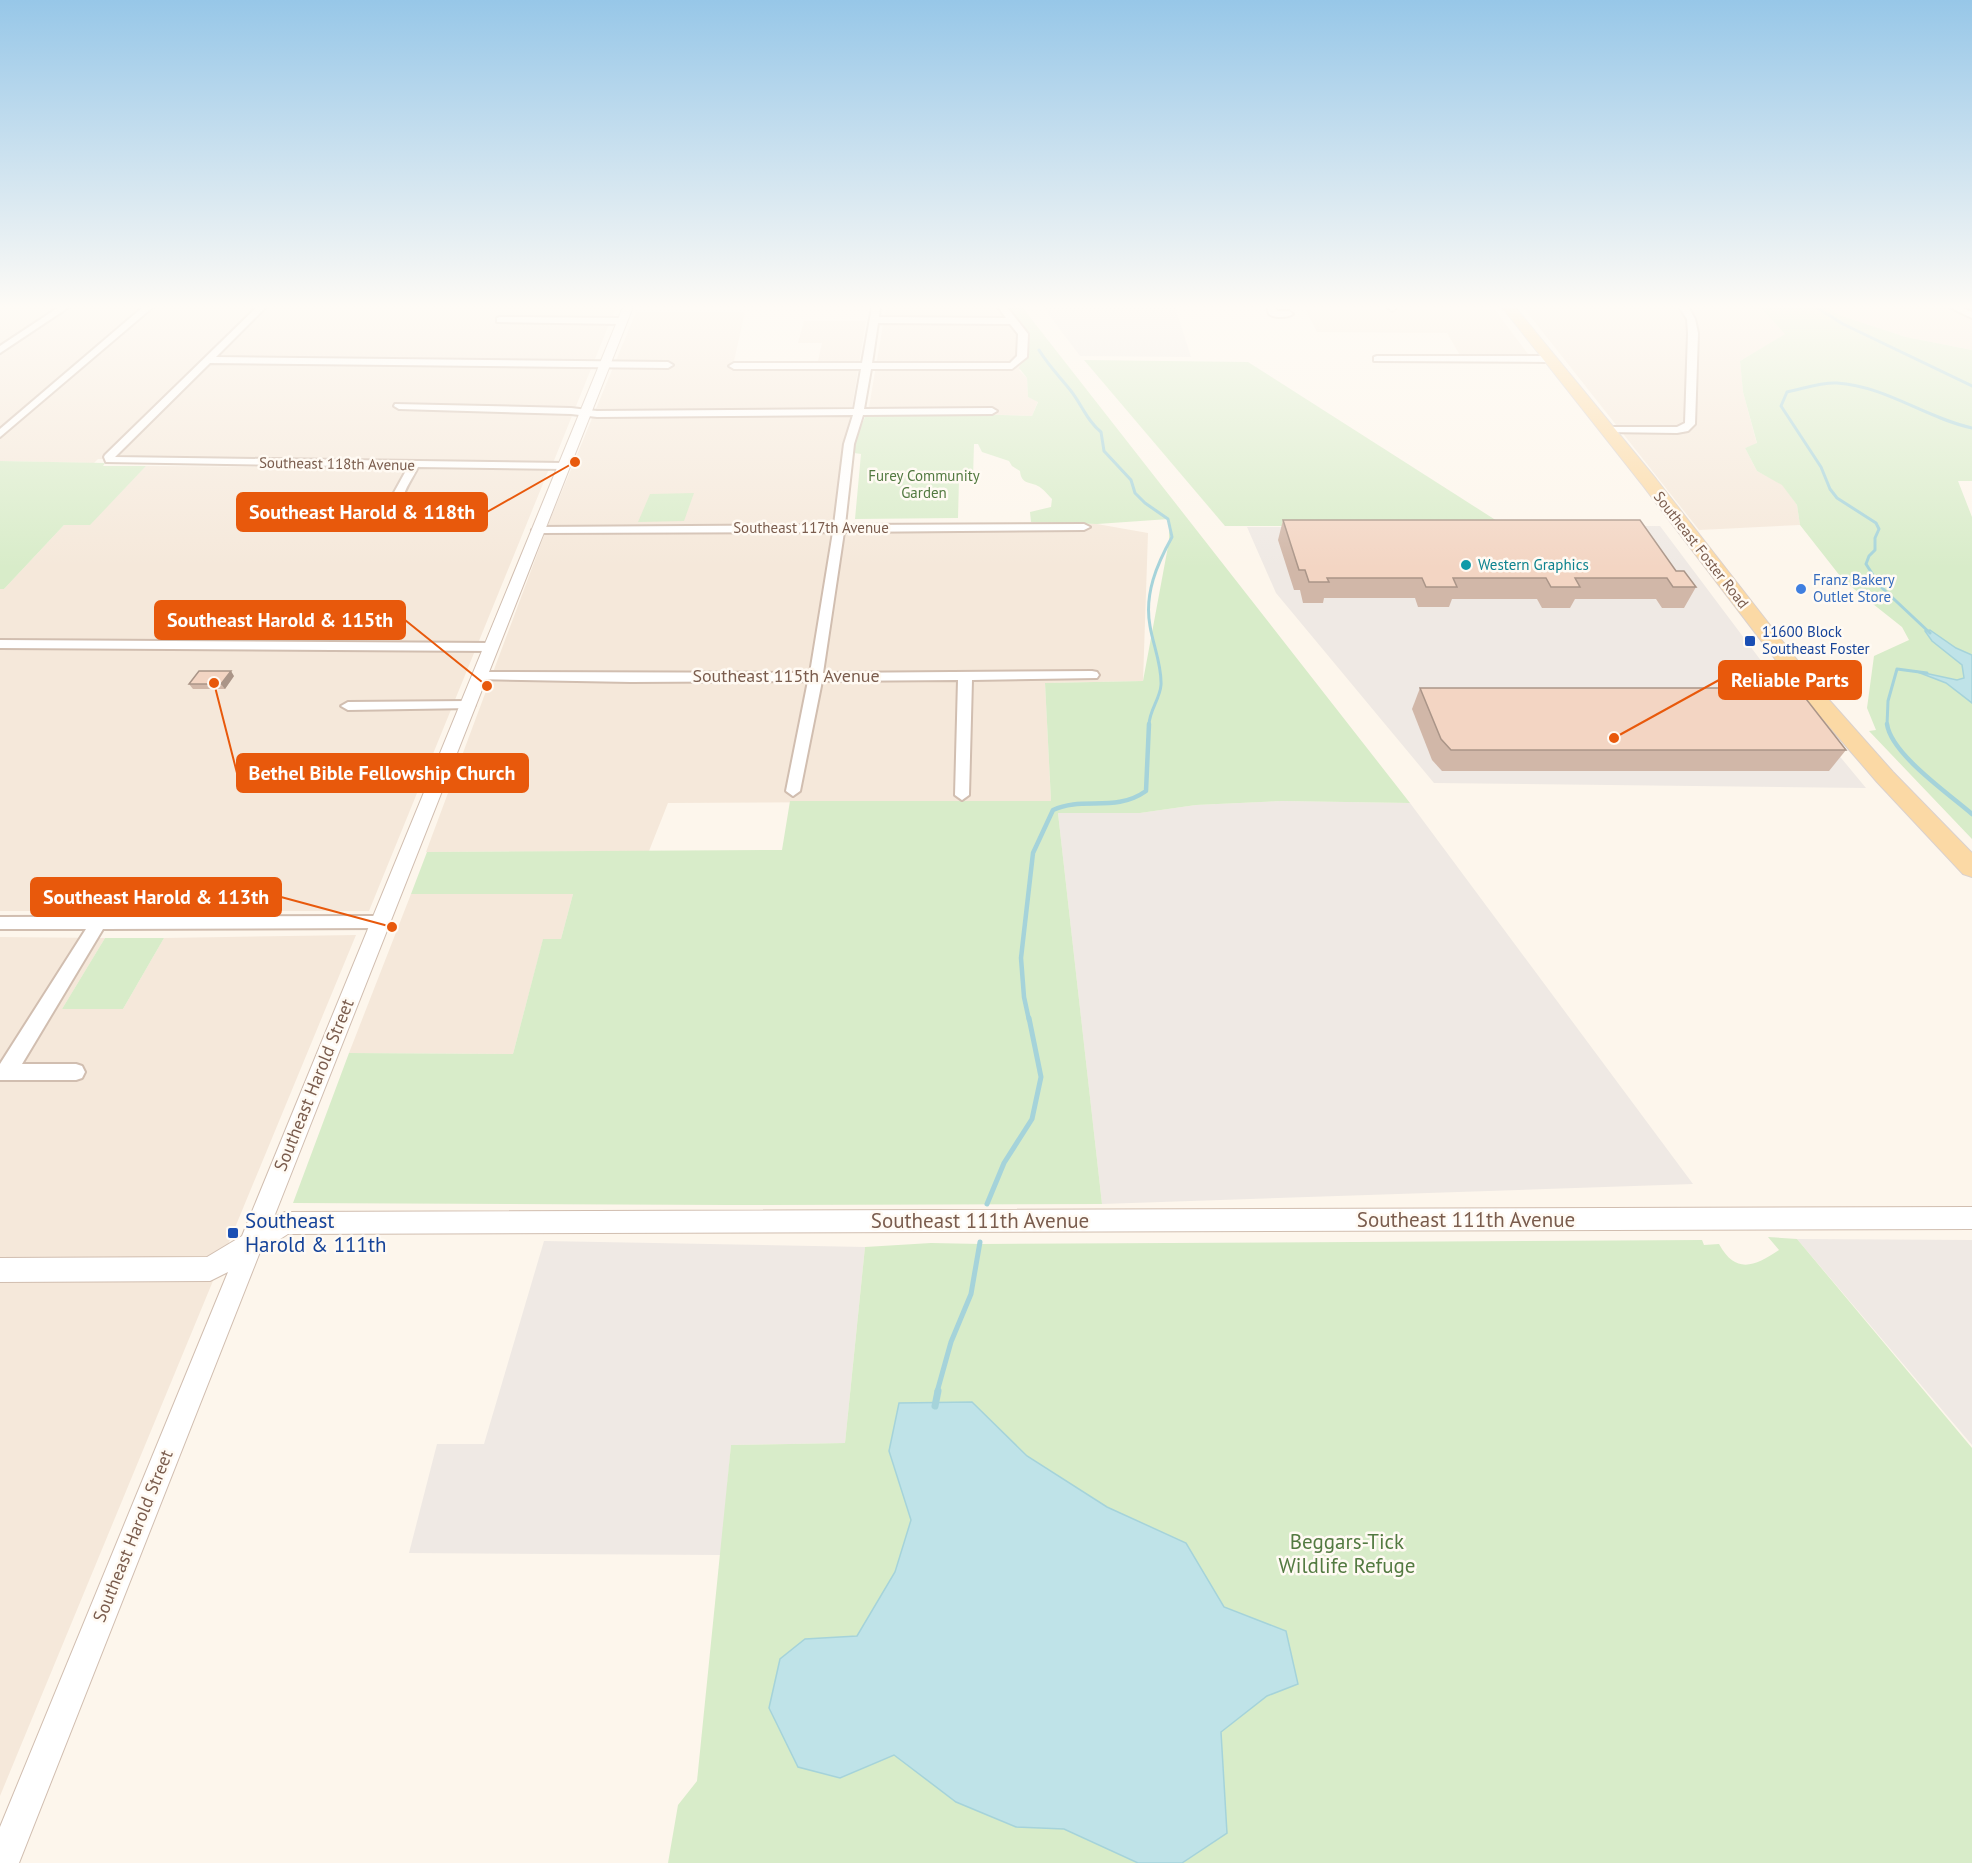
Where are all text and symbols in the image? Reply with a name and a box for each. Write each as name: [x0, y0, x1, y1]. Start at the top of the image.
street label: Southeast 118th Avenue: [259, 453, 415, 474]
park label: Furey Community Garden: [868, 466, 980, 502]
street label: Southeast Foster Road: [1650, 487, 1753, 612]
callout: Southeast Harold & 118th: [237, 493, 487, 531]
text: Southeast Harold & 118th: [249, 499, 475, 525]
street label: Southeast 117th Avenue: [733, 518, 889, 537]
place label: Western Graphics: [1478, 555, 1589, 574]
marker: Western Graphics: [1459, 558, 1473, 572]
place label: Franz Bakery Outlet Store: [1813, 570, 1895, 606]
marker: Franz Bakery Outlet Store: [1794, 582, 1808, 596]
callout: Southeast Harold & 115th: [155, 601, 405, 639]
text: Southeast Harold & 115th: [167, 607, 393, 633]
place label: 11600 Block Southeast Foster: [1762, 622, 1870, 658]
marker: 11600 Block Southeast Foster: [1743, 634, 1757, 648]
callout: Reliable Parts: [1719, 661, 1861, 699]
street label: Southeast 115th Avenue: [692, 664, 880, 687]
text: Reliable Parts: [1731, 667, 1849, 693]
callout: Bethel Bible Fellowship Church: [237, 754, 528, 792]
text: Bethel Bible Fellowship Church: [249, 760, 515, 786]
callout: Southeast Harold & 113th: [31, 878, 281, 916]
text: Southeast Harold & 113th: [43, 884, 269, 910]
street label: Southeast Harold Street: [268, 995, 359, 1174]
street label: Southeast 111th Avenue: [1357, 1206, 1575, 1233]
place label: Southeast Harold & 111th: [245, 1207, 387, 1258]
street label: Southeast 111th Avenue: [871, 1207, 1089, 1234]
marker: Southeast Harold & 111th: [226, 1226, 240, 1240]
street label: Southeast Harold Street: [87, 1446, 178, 1625]
park label: Beggars-Tick Wildlife Refuge: [1278, 1528, 1416, 1579]

